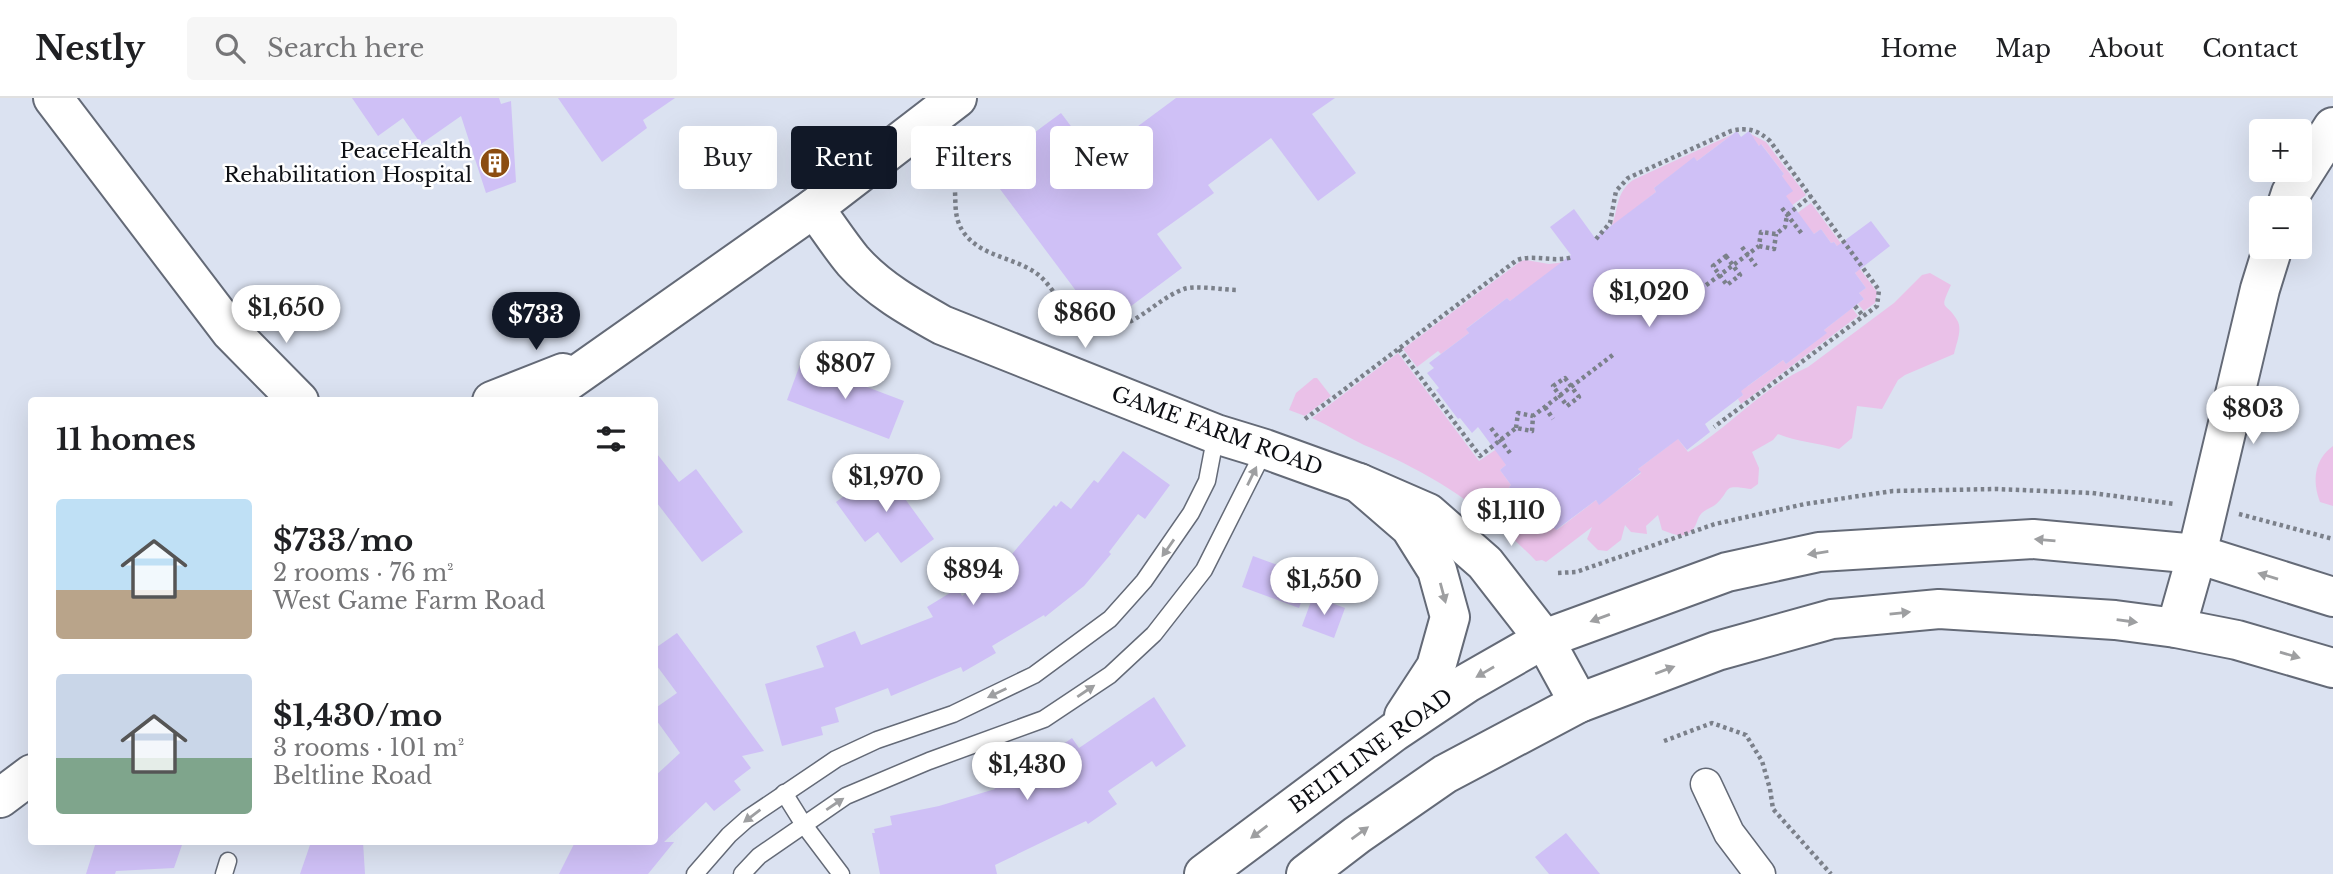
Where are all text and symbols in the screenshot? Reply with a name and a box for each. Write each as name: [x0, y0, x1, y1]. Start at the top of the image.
search box: [187, 17, 677, 80]
text: Nestly: [35, 28, 145, 69]
icon: search: [211, 29, 249, 67]
text: Search here: [267, 32, 424, 64]
text: Home: [1881, 34, 1957, 63]
text: Map: [1995, 34, 2051, 63]
text: About: [2089, 34, 2164, 63]
text: Contact: [2202, 34, 2298, 63]
map controls: [2249, 119, 2312, 259]
button: +: [2249, 119, 2312, 182]
chip: Buy: [679, 126, 777, 189]
chip: Rent: [791, 126, 897, 189]
chip: Filters: [911, 126, 1036, 189]
chip: New: [1050, 126, 1153, 189]
place label: PeaceHealth Rehabilitation Hospital: [224, 138, 472, 188]
building icon: PeaceHealth Rehabilitation Hospital: [478, 146, 512, 180]
button: −: [2249, 196, 2312, 259]
pin: $1,020: [1592, 270, 1706, 329]
text: $1,020: [1609, 278, 1689, 306]
pin: $1,650: [229, 286, 343, 345]
pin: $860: [1044, 290, 1126, 350]
pin: $733: [495, 292, 577, 352]
text: $1,650: [247, 294, 325, 322]
text: $860: [1054, 299, 1116, 327]
text: $733: [508, 301, 564, 329]
pin: $807: [804, 342, 886, 401]
text: $807: [816, 350, 874, 378]
street label: GAME FARM ROAD: [1108, 381, 1326, 481]
pin: $803: [2212, 386, 2294, 446]
text: $803: [2222, 395, 2284, 423]
icon: filters: [592, 420, 630, 458]
text: 11 homes: [56, 421, 196, 458]
pin: $1,970: [829, 454, 943, 514]
text: $1,970: [848, 463, 924, 491]
one-way arrow: [1247, 466, 1258, 486]
pin: $1,110: [1454, 489, 1568, 548]
text: $1,110: [1477, 497, 1545, 525]
text: $733/mo: [273, 522, 413, 559]
icon: home: [112, 527, 196, 611]
one-way arrow: [2033, 534, 2055, 545]
one-way arrow: [1161, 539, 1175, 557]
pin: $894: [932, 547, 1014, 607]
one-way arrow: [1807, 548, 1829, 559]
text: $894: [943, 556, 1003, 584]
pin: $1,550: [1267, 558, 1381, 617]
text: 2 rooms · 76 m²: [273, 559, 454, 587]
text: $1,550: [1286, 566, 1362, 594]
one-way arrow: [2257, 570, 2278, 580]
one-way arrow: [1438, 582, 1449, 604]
text: West Game Farm Road: [273, 587, 545, 615]
one-way arrow: [1889, 607, 1911, 618]
one-way arrow: [1590, 613, 1611, 624]
one-way arrow: [2116, 616, 2138, 627]
one-way arrow: [2280, 651, 2301, 661]
one-way arrow: [1655, 665, 1676, 676]
one-way arrow: [1475, 666, 1494, 678]
street label: BELTLINE ROAD: [1284, 683, 1458, 819]
one-way arrow: [1077, 685, 1096, 698]
one-way arrow: [987, 687, 1007, 698]
text: $1,430/mo: [273, 697, 442, 734]
icon: home: [112, 702, 196, 786]
text: 3 rooms · 101 m²: [273, 734, 464, 762]
pin: $1,430: [970, 742, 1084, 802]
text: $1,430: [988, 751, 1066, 779]
text: Beltline Road: [273, 762, 432, 790]
one-way arrow: [825, 797, 845, 810]
one-way arrow: [743, 809, 761, 824]
one-way arrow: [1251, 825, 1269, 840]
one-way arrow: [1351, 826, 1369, 840]

